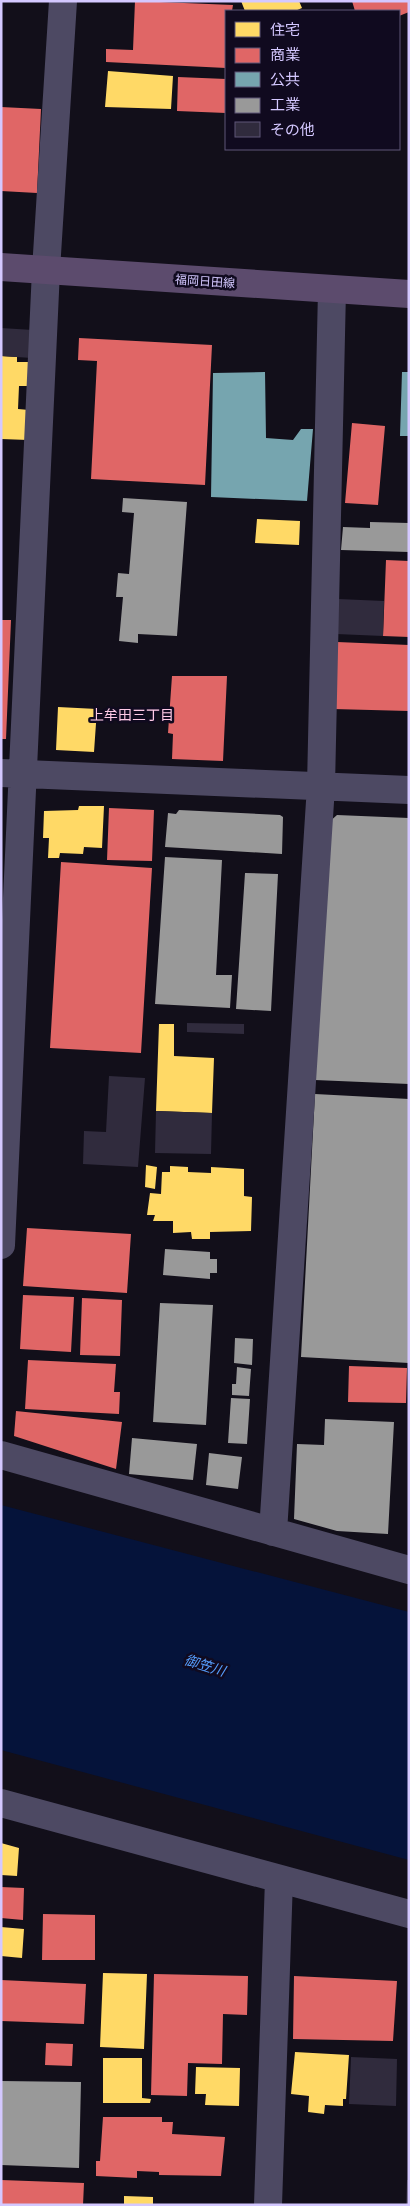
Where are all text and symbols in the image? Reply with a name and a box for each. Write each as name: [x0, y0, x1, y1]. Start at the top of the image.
legend: [225, 10, 400, 150]
text: 住宅: [270, 19, 300, 39]
text: 商業: [270, 44, 300, 64]
text: 公共: [270, 69, 300, 89]
text: 工業: [270, 94, 300, 114]
text: その他: [270, 119, 315, 139]
street label: 福岡日田線: [174, 270, 236, 292]
district label: 上牟田三丁目: [90, 705, 174, 724]
water label: 御笠川: [182, 1650, 230, 1681]

